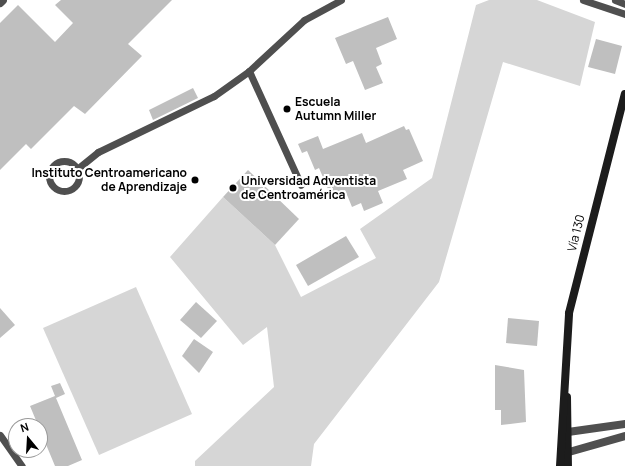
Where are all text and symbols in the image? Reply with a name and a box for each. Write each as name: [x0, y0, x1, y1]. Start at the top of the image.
place label: Escuela Autumn Miller: [295, 95, 376, 123]
marker: Escuela Autumn Miller: [282, 104, 292, 114]
place label: Instituto Centroamericano de Aprendizaje: [31, 166, 187, 194]
place label: Universidad Adventista de Centroamérica: [241, 174, 376, 202]
marker: Instituto Centroamericano de Aprendizaje: [190, 175, 200, 185]
marker: Universidad Adventista de Centroamérica: [228, 183, 238, 193]
street label: Vía 130: [564, 213, 588, 253]
north arrow: [8, 418, 48, 458]
text: N: [18, 419, 31, 435]

